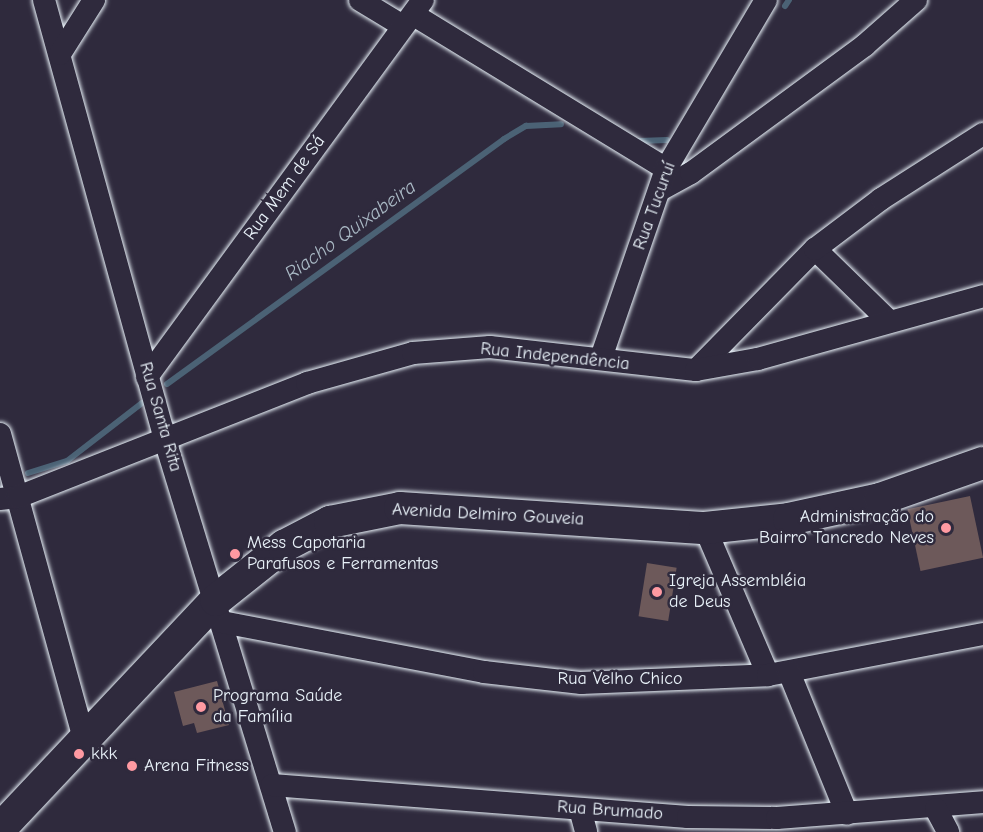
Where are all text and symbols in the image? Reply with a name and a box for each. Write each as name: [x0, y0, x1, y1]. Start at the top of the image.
street label: Rua Mem de Sá: [240, 131, 330, 245]
street label: Rua Tucuruí: [629, 159, 681, 253]
water label: Riacho Quixabeira: [280, 174, 420, 286]
street label: Rua Independência: [479, 338, 631, 376]
street label: Rua Santa Rita: [134, 360, 186, 474]
street label: Avenida Delmiro Gouveia: [391, 499, 585, 531]
place label: Administração do Bairro Tancredo Neves: [759, 507, 934, 550]
marker: Administração do Bairro Tancredo Neves: [939, 521, 953, 535]
place label: Mess Capotaria Parafusos e Ferramentas: [247, 533, 438, 576]
marker: Mess Capotaria Parafusos e Ferramentas: [228, 547, 242, 561]
place label: Igreja Assembléia de Deus: [669, 571, 806, 614]
marker: Igreja Assembléia de Deus: [650, 585, 664, 599]
street label: Rua Velho Chico: [558, 668, 682, 690]
place label: Programa Saúde da Família: [213, 686, 342, 728]
marker: Programa Saúde da Família: [194, 700, 208, 714]
place label: kkk: [91, 743, 117, 765]
marker: kkk: [72, 747, 86, 761]
place label: Arena Fitness: [144, 755, 249, 777]
marker: Arena Fitness: [125, 759, 139, 773]
street label: Rua Brumado: [556, 797, 664, 825]

